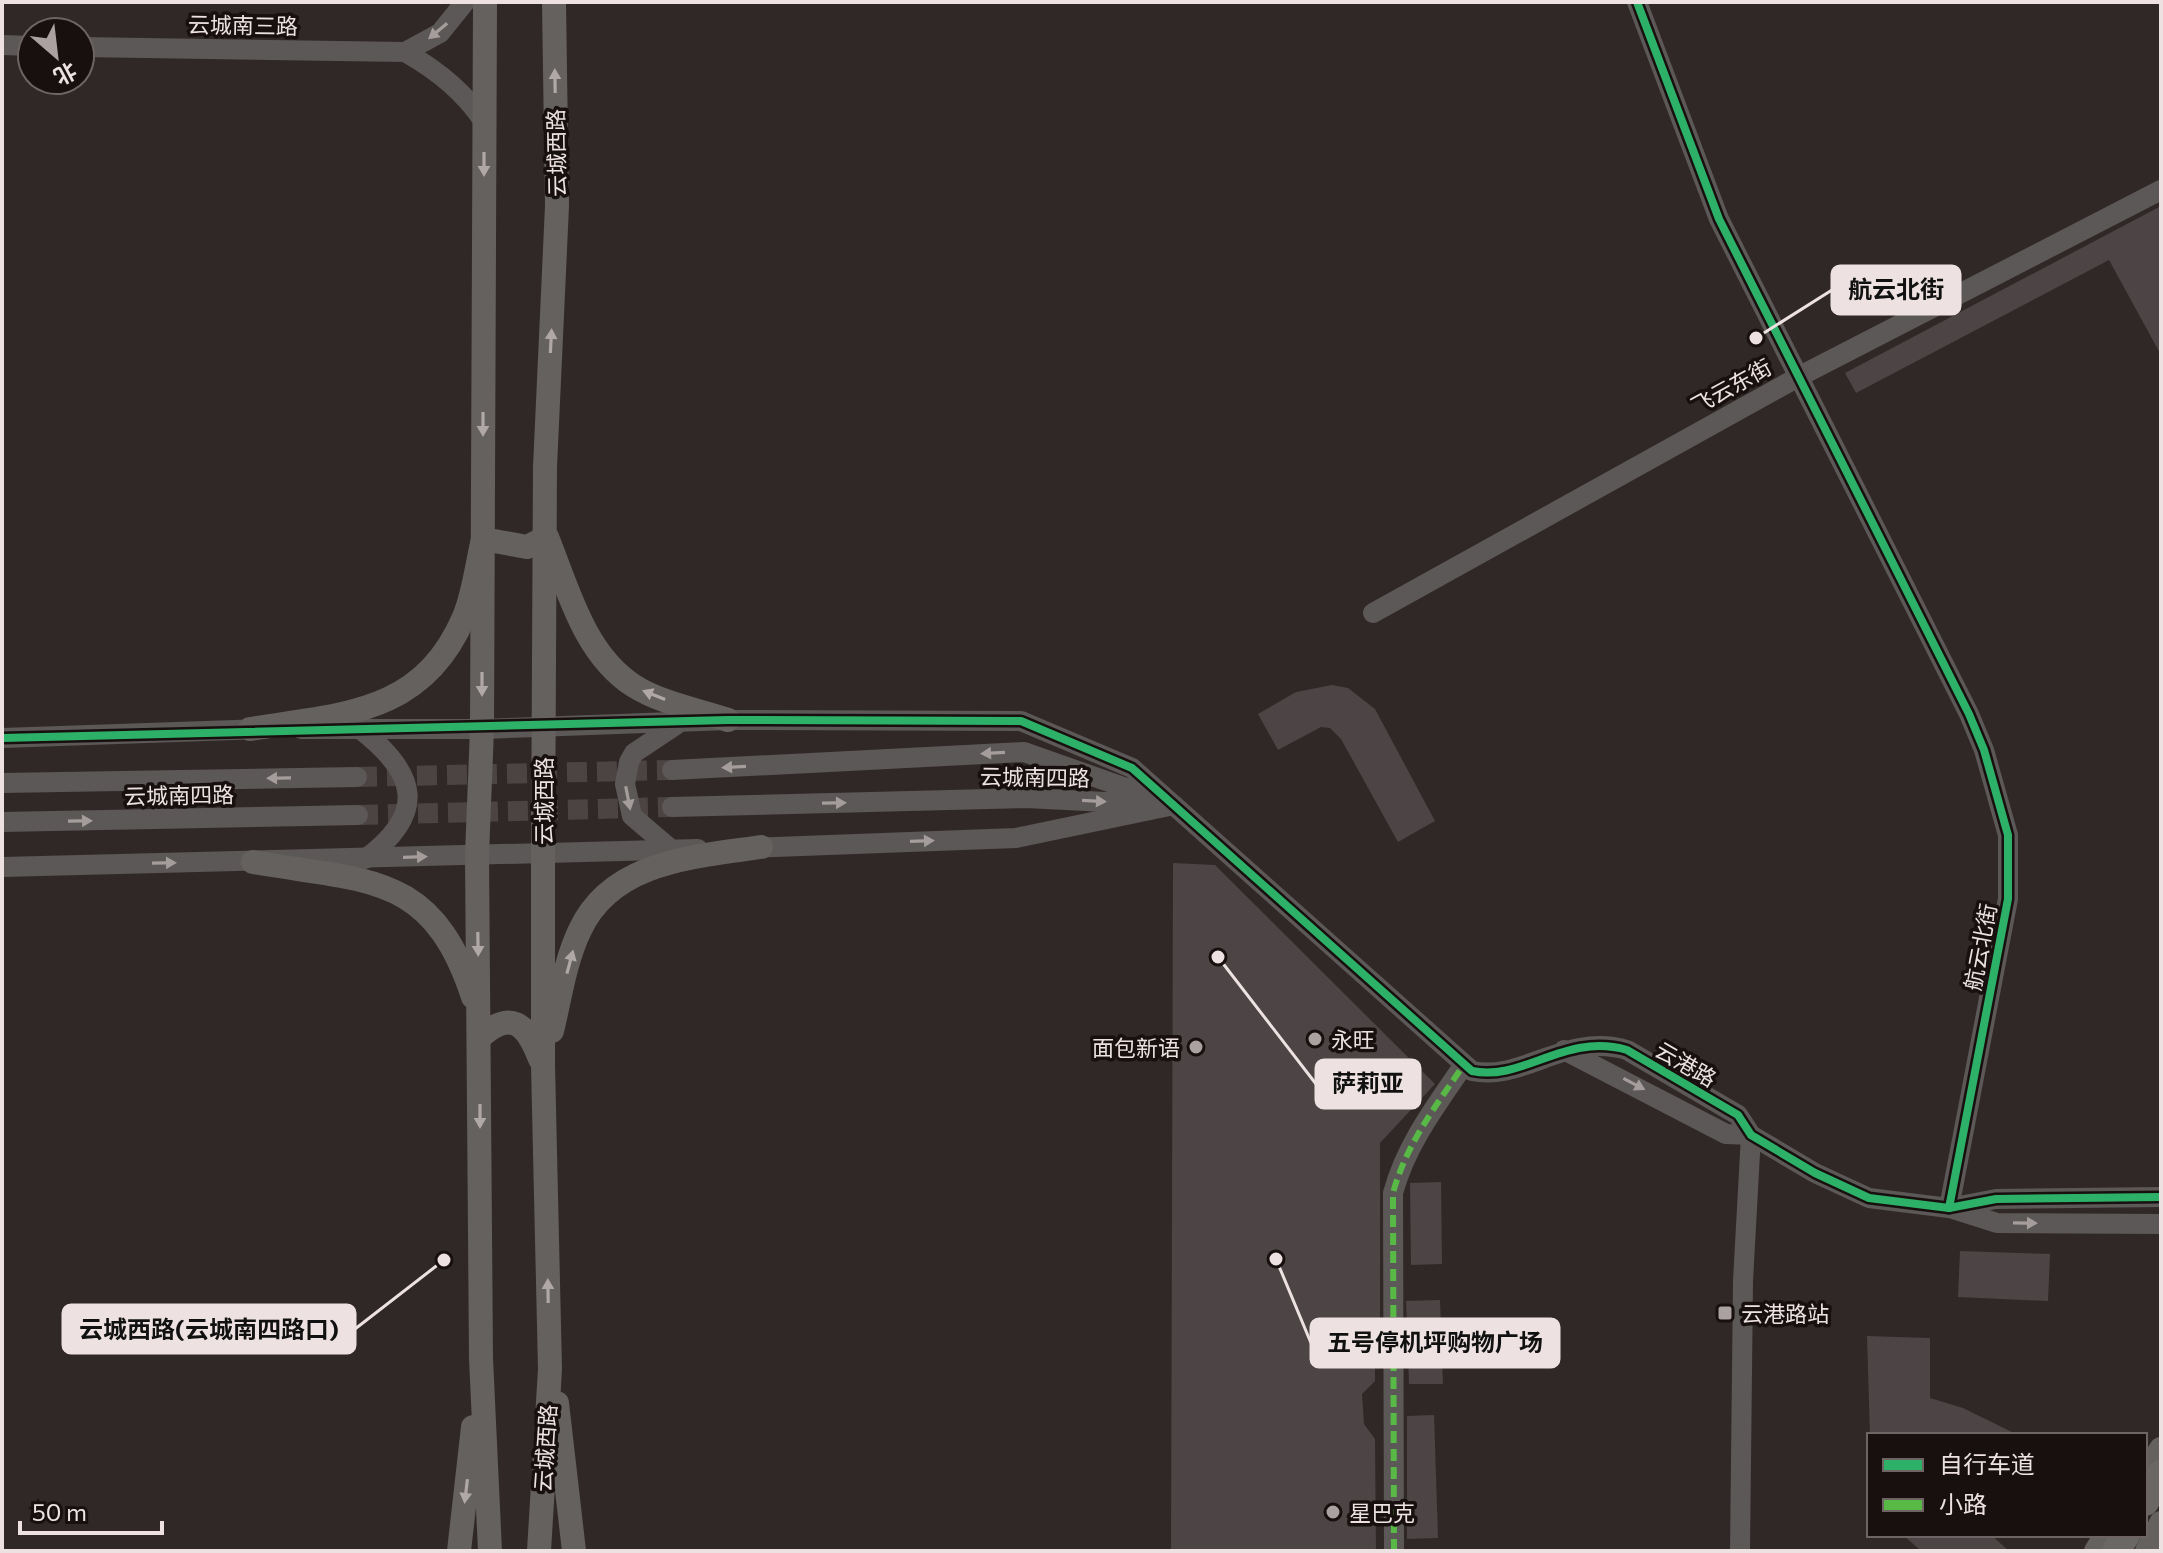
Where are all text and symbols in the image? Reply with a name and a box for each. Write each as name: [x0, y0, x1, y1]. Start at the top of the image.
street label: 云城南三路: [188, 11, 298, 39]
north arrow: [16, 16, 96, 96]
one-way arrow: [429, 22, 449, 39]
text: 北: [50, 57, 82, 91]
one-way arrow: [549, 68, 561, 93]
street label: 云城西路: [542, 109, 570, 197]
one-way arrow: [478, 152, 490, 177]
callout: 航云北街: [1832, 266, 1960, 314]
text: 航云北街: [1848, 274, 1944, 303]
one-way arrow: [545, 328, 558, 353]
street label: 飞云东街: [1686, 353, 1776, 419]
one-way arrow: [477, 412, 489, 437]
one-way arrow: [476, 672, 488, 697]
one-way arrow: [642, 688, 666, 701]
one-way arrow: [980, 747, 1005, 760]
street label: 云城西路: [530, 757, 557, 845]
one-way arrow: [721, 760, 746, 773]
street label: 云城南四路: [980, 763, 1090, 791]
one-way arrow: [266, 772, 291, 785]
street label: 云城南四路: [124, 781, 234, 809]
one-way arrow: [622, 786, 634, 811]
one-way arrow: [1082, 795, 1107, 808]
one-way arrow: [822, 797, 847, 809]
one-way arrow: [68, 814, 93, 827]
one-way arrow: [910, 835, 935, 848]
one-way arrow: [403, 851, 428, 864]
one-way arrow: [152, 857, 177, 870]
street label: 航云北街: [1958, 901, 2002, 993]
one-way arrow: [472, 932, 484, 957]
one-way arrow: [564, 949, 576, 974]
place label: 永旺: [1331, 1026, 1375, 1053]
marker: 永旺: [1306, 1030, 1324, 1048]
place label: 面包新语: [1092, 1034, 1180, 1061]
street label: 云港路: [1651, 1036, 1721, 1092]
marker: 面包新语: [1187, 1038, 1205, 1056]
callout: 萨莉亚: [1316, 1060, 1420, 1108]
text: 萨莉亚: [1332, 1068, 1404, 1097]
one-way arrow: [1623, 1077, 1645, 1091]
one-way arrow: [474, 1104, 486, 1129]
one-way arrow: [2013, 1217, 2038, 1229]
one-way arrow: [542, 1278, 555, 1303]
place label: 云港路站: [1741, 1300, 1829, 1327]
marker: 云港路站: [1716, 1304, 1734, 1322]
callout: 云城西路(云城南四路口): [63, 1305, 355, 1353]
text: 云城西路(云城南四路口): [79, 1314, 339, 1343]
callout: 五号停机坪购物广场: [1311, 1319, 1559, 1367]
text: 五号停机坪购物广场: [1327, 1327, 1543, 1356]
street label: 云城西路: [528, 1403, 562, 1493]
legend: [1867, 1433, 2147, 1537]
text: 自行车道: [1939, 1449, 2035, 1478]
one-way arrow: [459, 1479, 472, 1504]
scale bar: [20, 1485, 162, 1535]
text: 小路: [1939, 1489, 1987, 1518]
text: 50 m: [32, 1497, 87, 1526]
place label: 星巴克: [1349, 1499, 1415, 1526]
marker: 星巴克: [1324, 1503, 1342, 1521]

